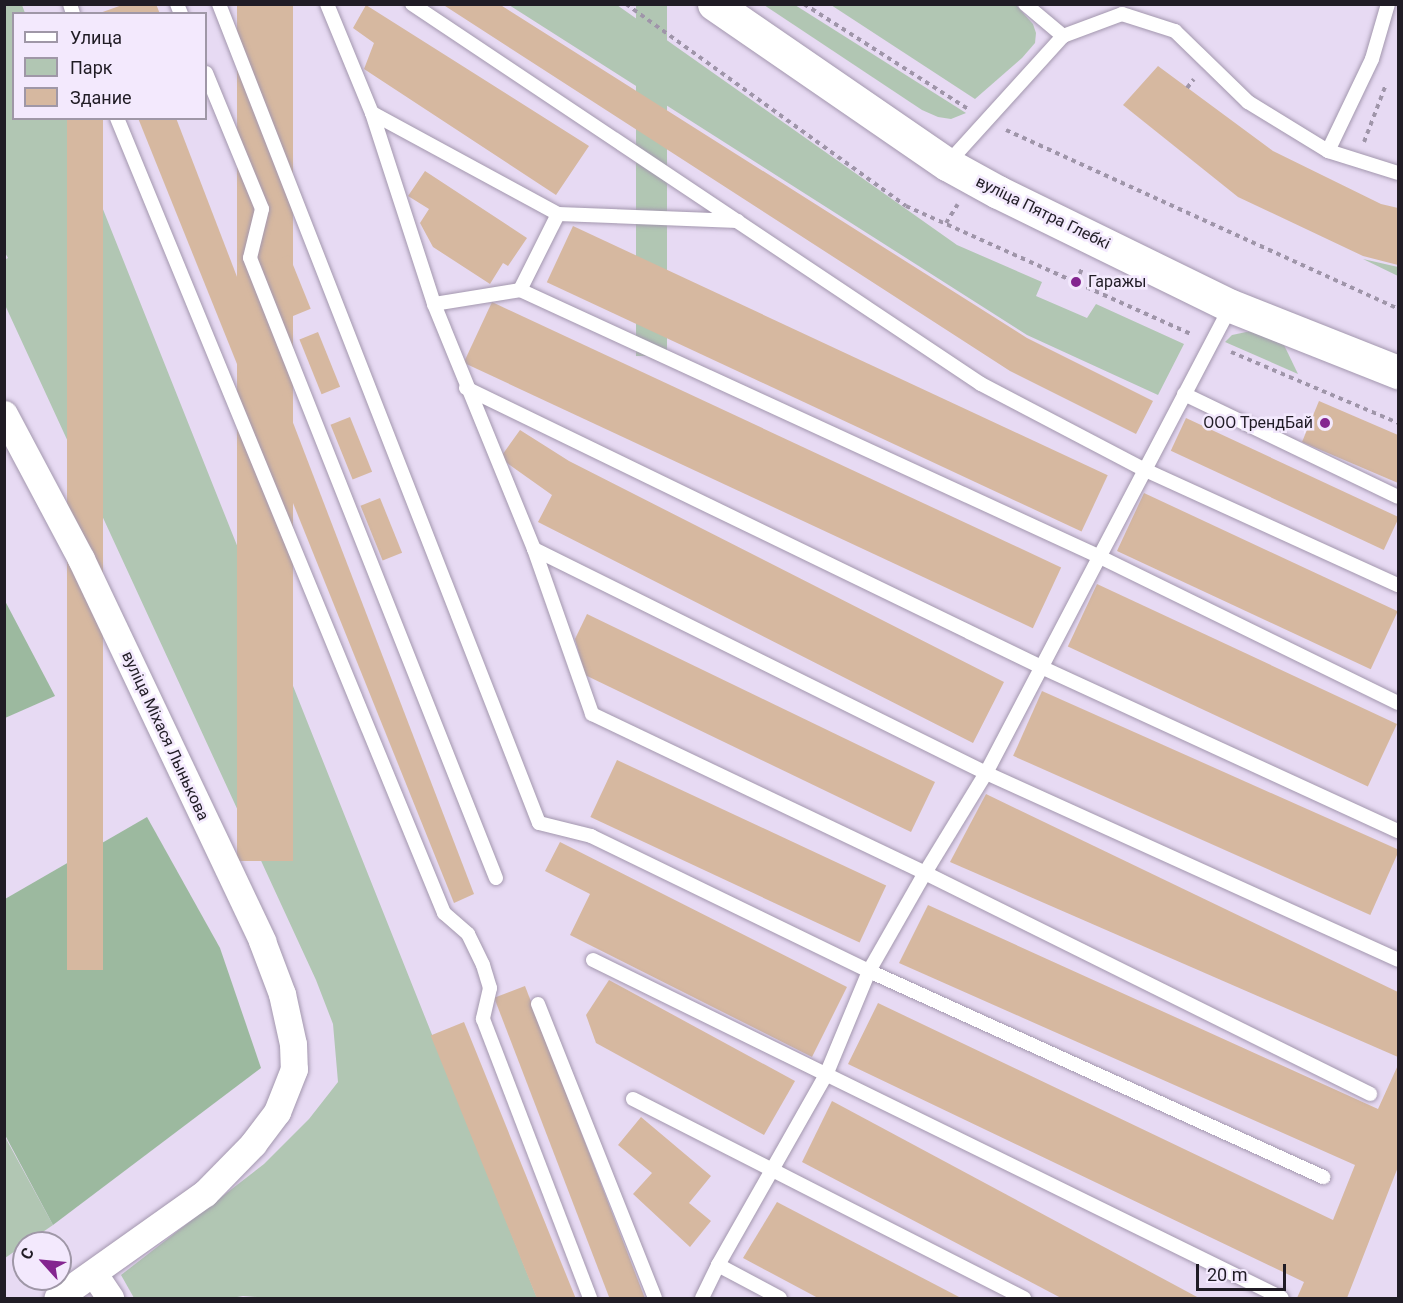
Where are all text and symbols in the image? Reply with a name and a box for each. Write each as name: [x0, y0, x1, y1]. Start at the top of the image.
legend: [12, 12, 207, 120]
text: Улица: [70, 27, 122, 48]
text: Парк: [70, 57, 112, 78]
text: Здание: [70, 87, 132, 108]
street label: вуліца Пятра Глебкі: [973, 172, 1113, 254]
place label: Гаражы: [1088, 272, 1146, 292]
marker: Гаражы: [1069, 275, 1083, 289]
place label: ООО ТрендБай: [1203, 413, 1313, 433]
marker: ООО ТрендБай: [1318, 416, 1332, 430]
street label: вуліца Міхася Лынькова: [117, 648, 213, 824]
north arrow: [12, 1231, 72, 1291]
text: С: [16, 1245, 38, 1262]
scale bar: [1199, 1252, 1289, 1290]
text: 20 m: [1207, 1264, 1247, 1285]

